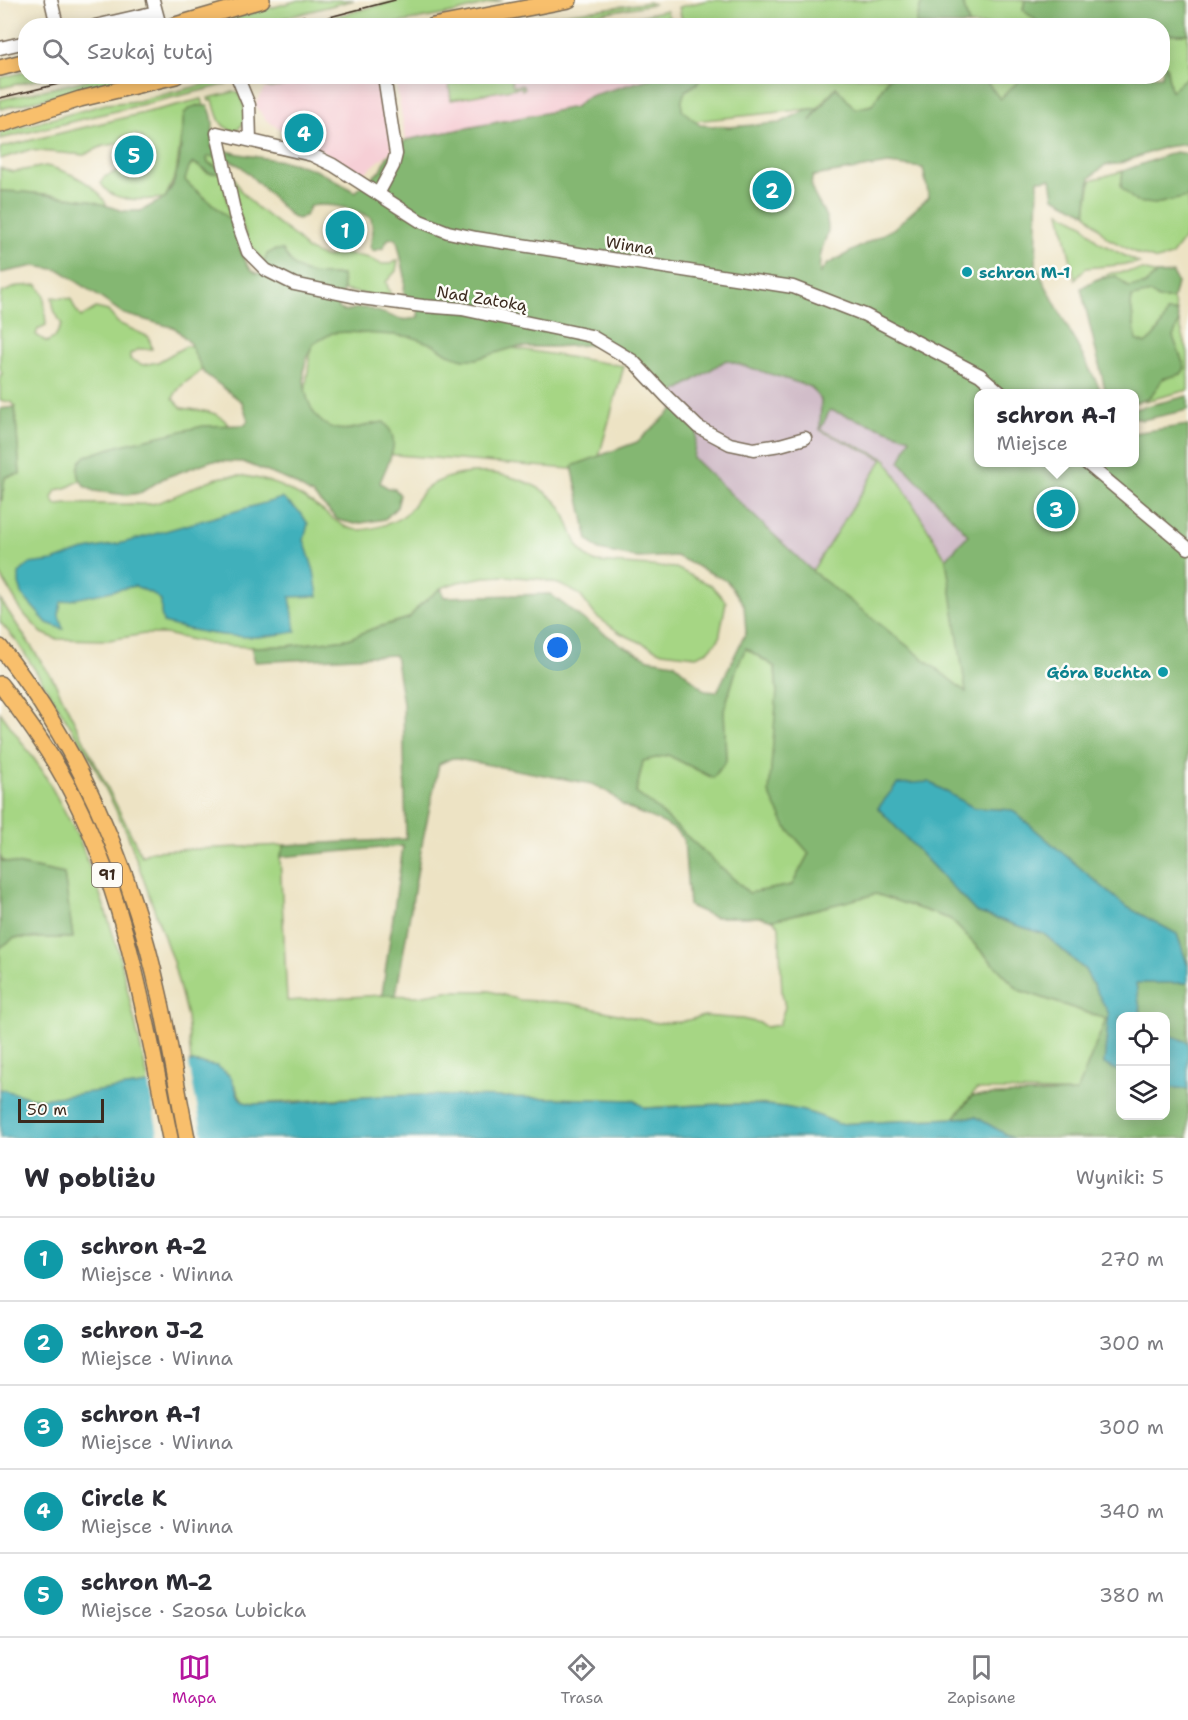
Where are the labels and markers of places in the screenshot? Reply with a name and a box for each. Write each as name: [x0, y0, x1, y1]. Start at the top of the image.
pin: 4: [284, 110, 324, 156]
pin: 5: [114, 132, 154, 178]
pin: 2: [752, 168, 792, 213]
pin: 1: [326, 208, 364, 252]
place label: schron M-1: [979, 262, 1070, 283]
marker: schron M-1: [960, 265, 974, 279]
pin: 3: [1036, 486, 1076, 532]
place label: Góra Buchta: [1046, 662, 1151, 683]
marker: Góra Buchta: [1156, 665, 1170, 679]

